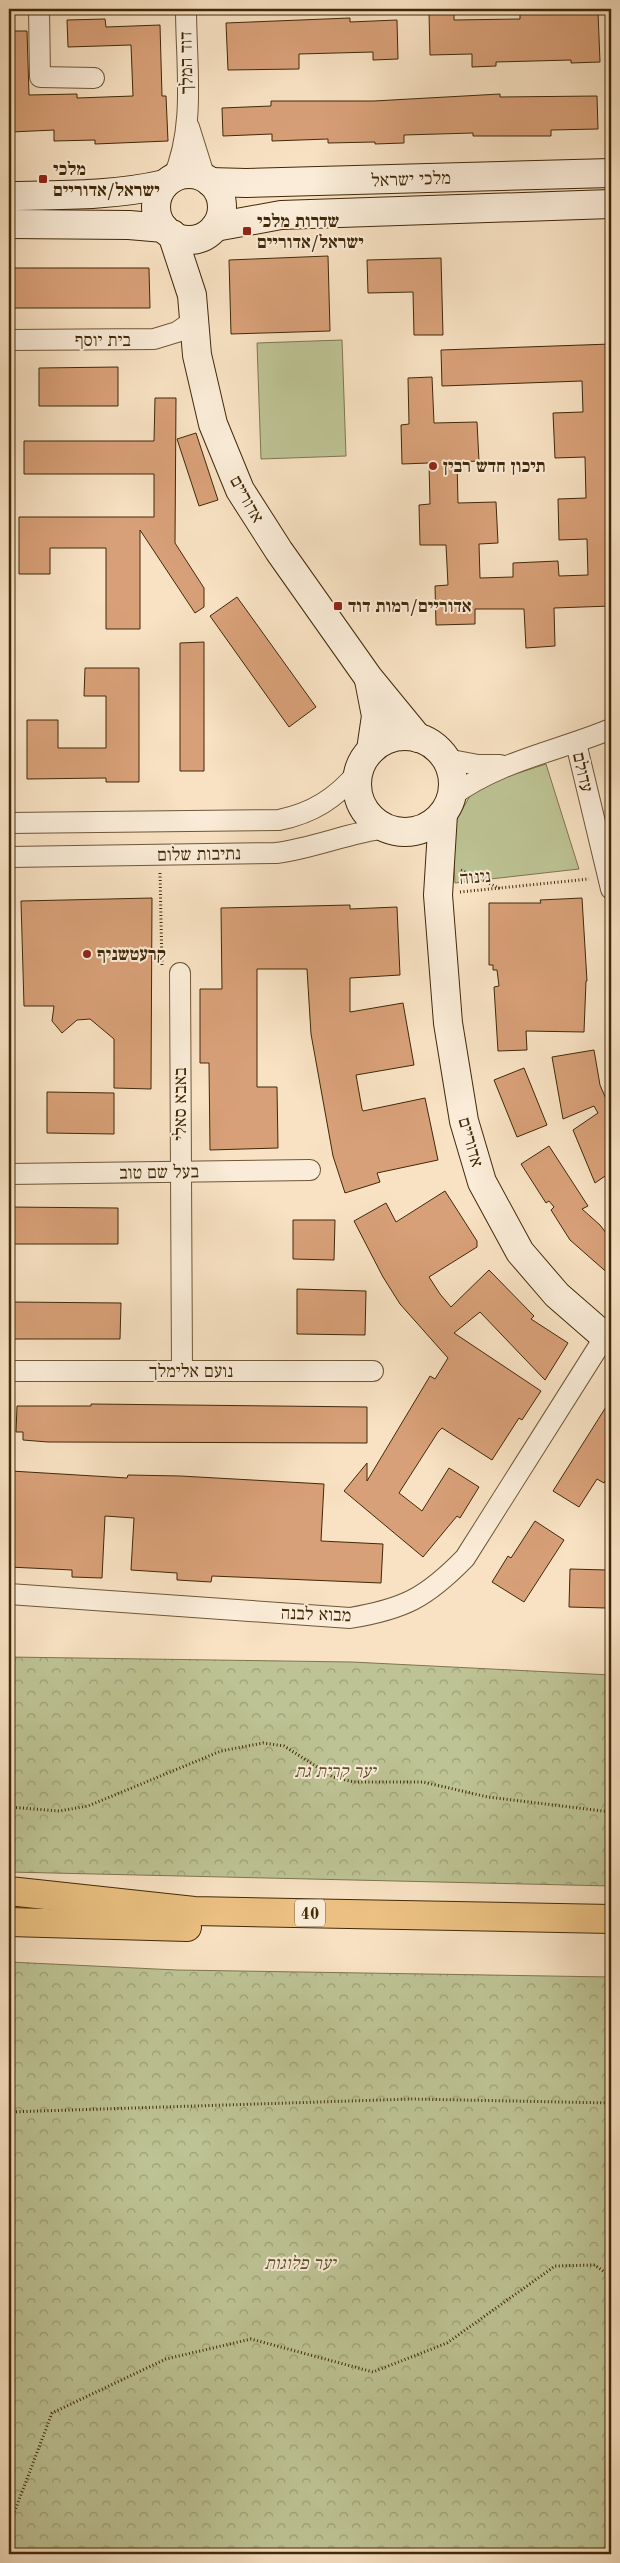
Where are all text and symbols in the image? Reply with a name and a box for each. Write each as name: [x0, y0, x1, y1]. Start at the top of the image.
street label: דוד המלך: [176, 31, 197, 95]
place label: מלכי ישראל/אדוריים: [53, 160, 160, 200]
street label: מלכי ישראל: [371, 169, 451, 190]
marker: מלכי ישראל/אדוריים: [37, 173, 49, 185]
place label: שדרות מלכי ישראל/אדוריים: [257, 212, 364, 252]
marker: שדרות מלכי ישראל/אדוריים: [241, 225, 253, 237]
street label: בית יוסף: [75, 332, 131, 350]
place label: תיכון חדש רבין: [443, 458, 546, 476]
marker: תיכון חדש רבין: [427, 460, 439, 472]
street label: אדוריים: [226, 473, 266, 526]
place label: אדוריים/רמות דוד: [348, 598, 472, 616]
marker: אדוריים/רמות דוד: [332, 600, 344, 612]
street label: עדולם: [569, 750, 596, 794]
street label: נתיבות שלום: [157, 844, 241, 865]
street label: נינוה: [459, 868, 492, 888]
place label: קרעטשניף: [97, 946, 166, 964]
marker: קרעטשניף: [81, 948, 93, 960]
street label: באבא סאלי: [171, 1067, 190, 1141]
street label: אדוריים: [454, 1115, 486, 1169]
street label: בעל שם טוב: [119, 1162, 199, 1183]
street label: נועם אלימלך: [149, 1362, 233, 1381]
street label: מבוא לבנה: [280, 1604, 352, 1625]
park label: יער קרית גת: [295, 1763, 378, 1781]
road number: 40: [295, 1900, 325, 1926]
park label: יער פלוגות: [265, 2254, 338, 2273]

